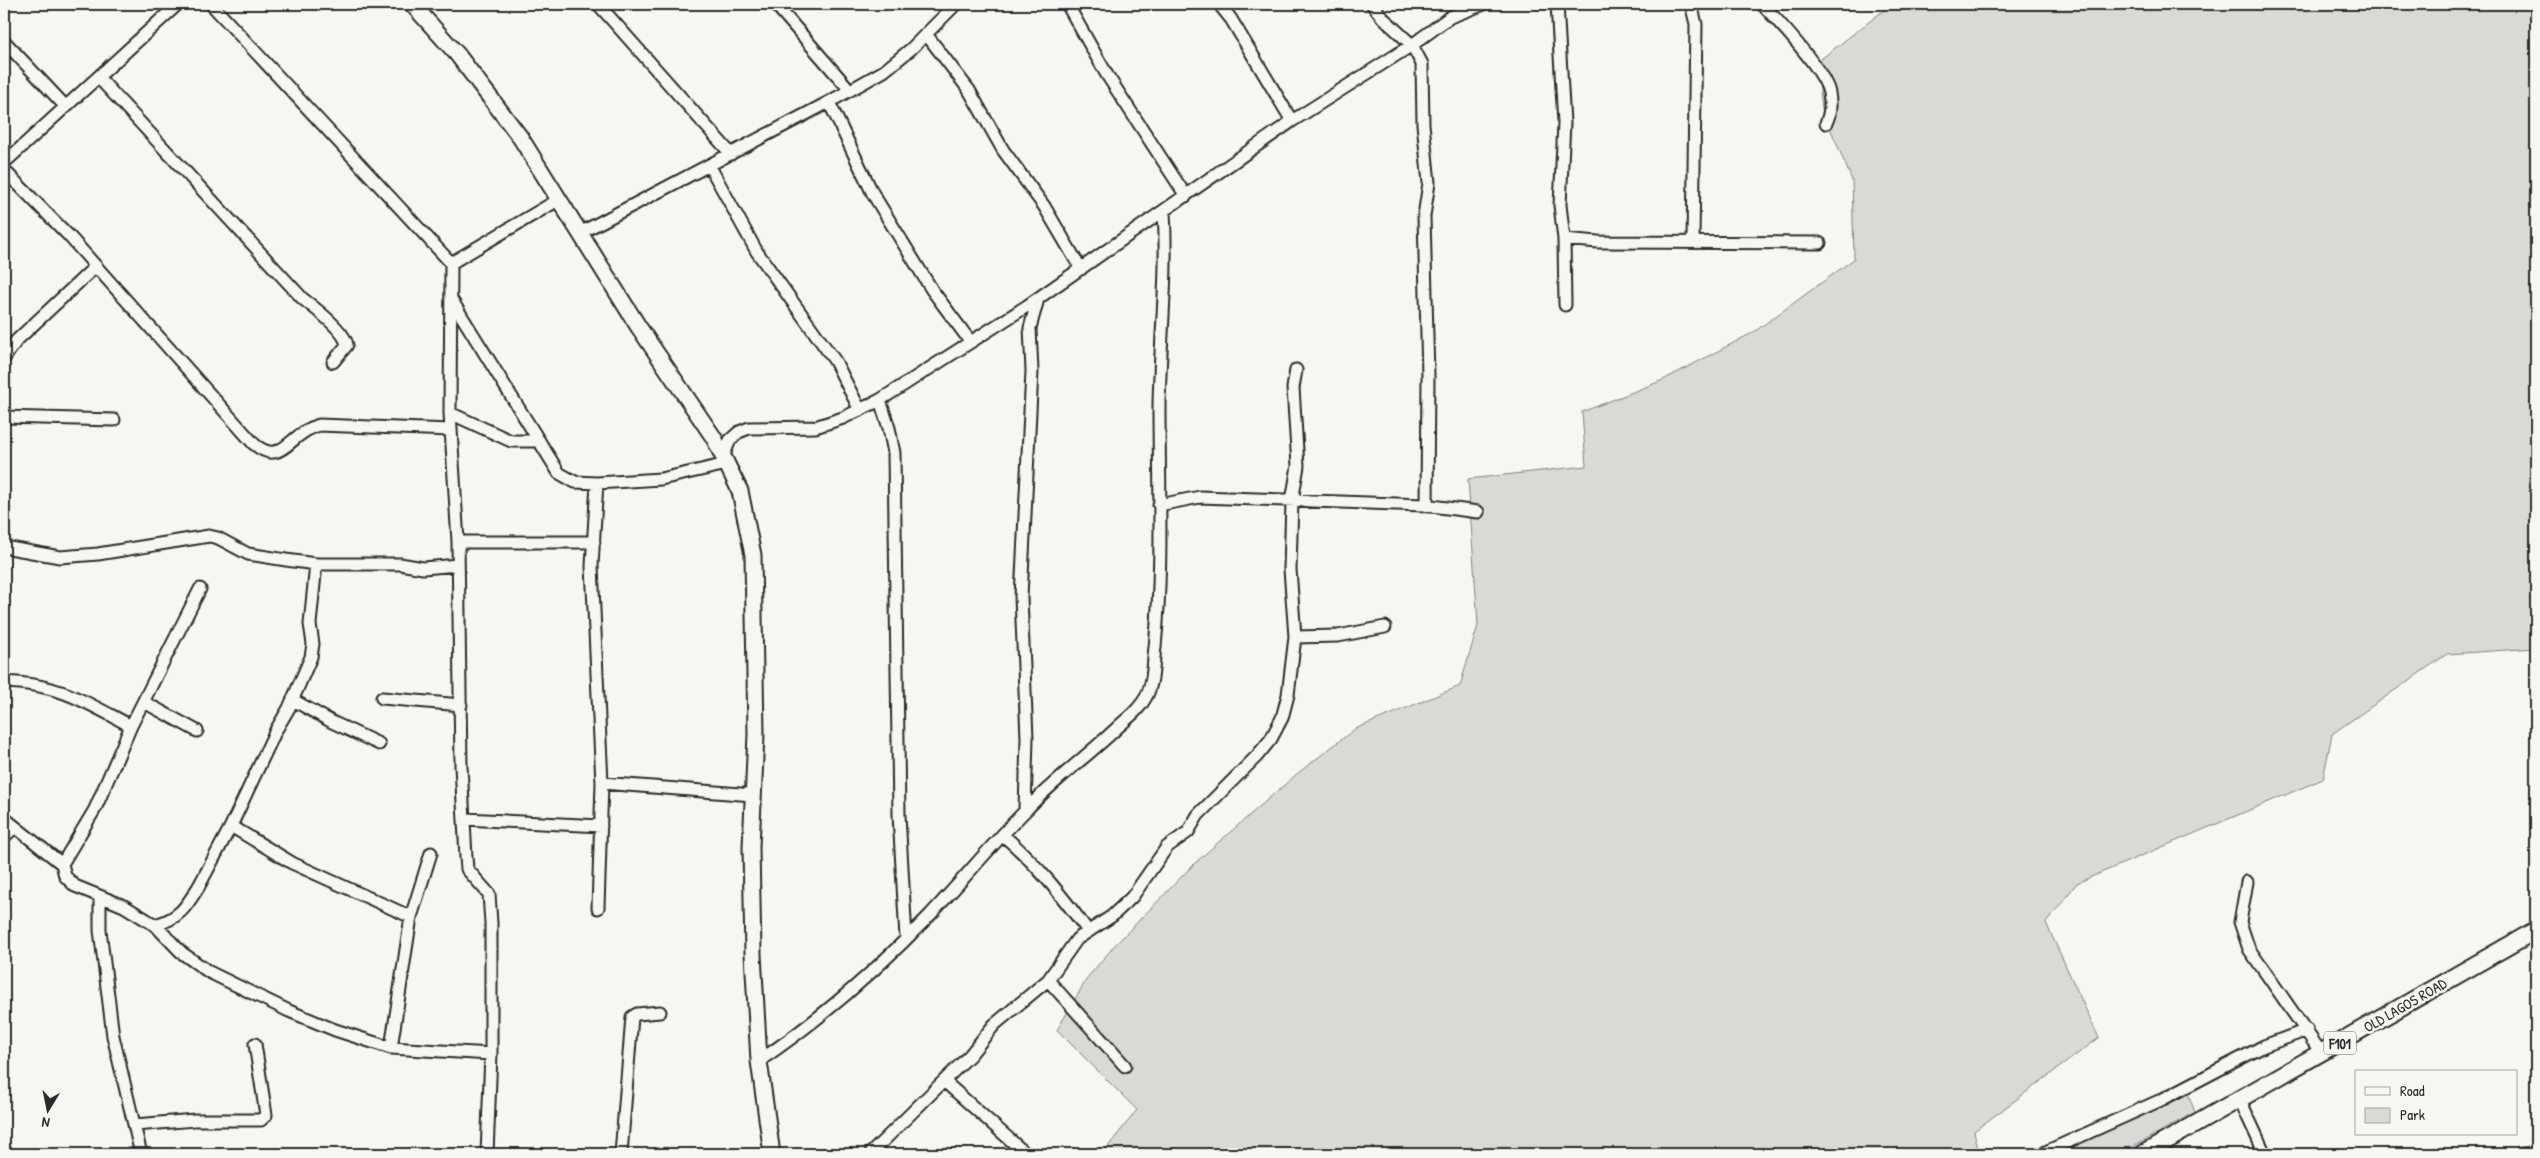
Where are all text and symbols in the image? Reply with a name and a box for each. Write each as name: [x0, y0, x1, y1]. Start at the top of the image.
street label: OLD LAGOS ROAD: [2360, 972, 2451, 1037]
road number: F101: [2324, 1032, 2356, 1054]
legend: [2355, 1070, 2518, 1136]
text: Road: [2400, 1080, 2425, 1101]
north arrow: [22, 1086, 72, 1136]
text: Park: [2400, 1104, 2425, 1125]
text: N: [40, 1113, 51, 1133]

